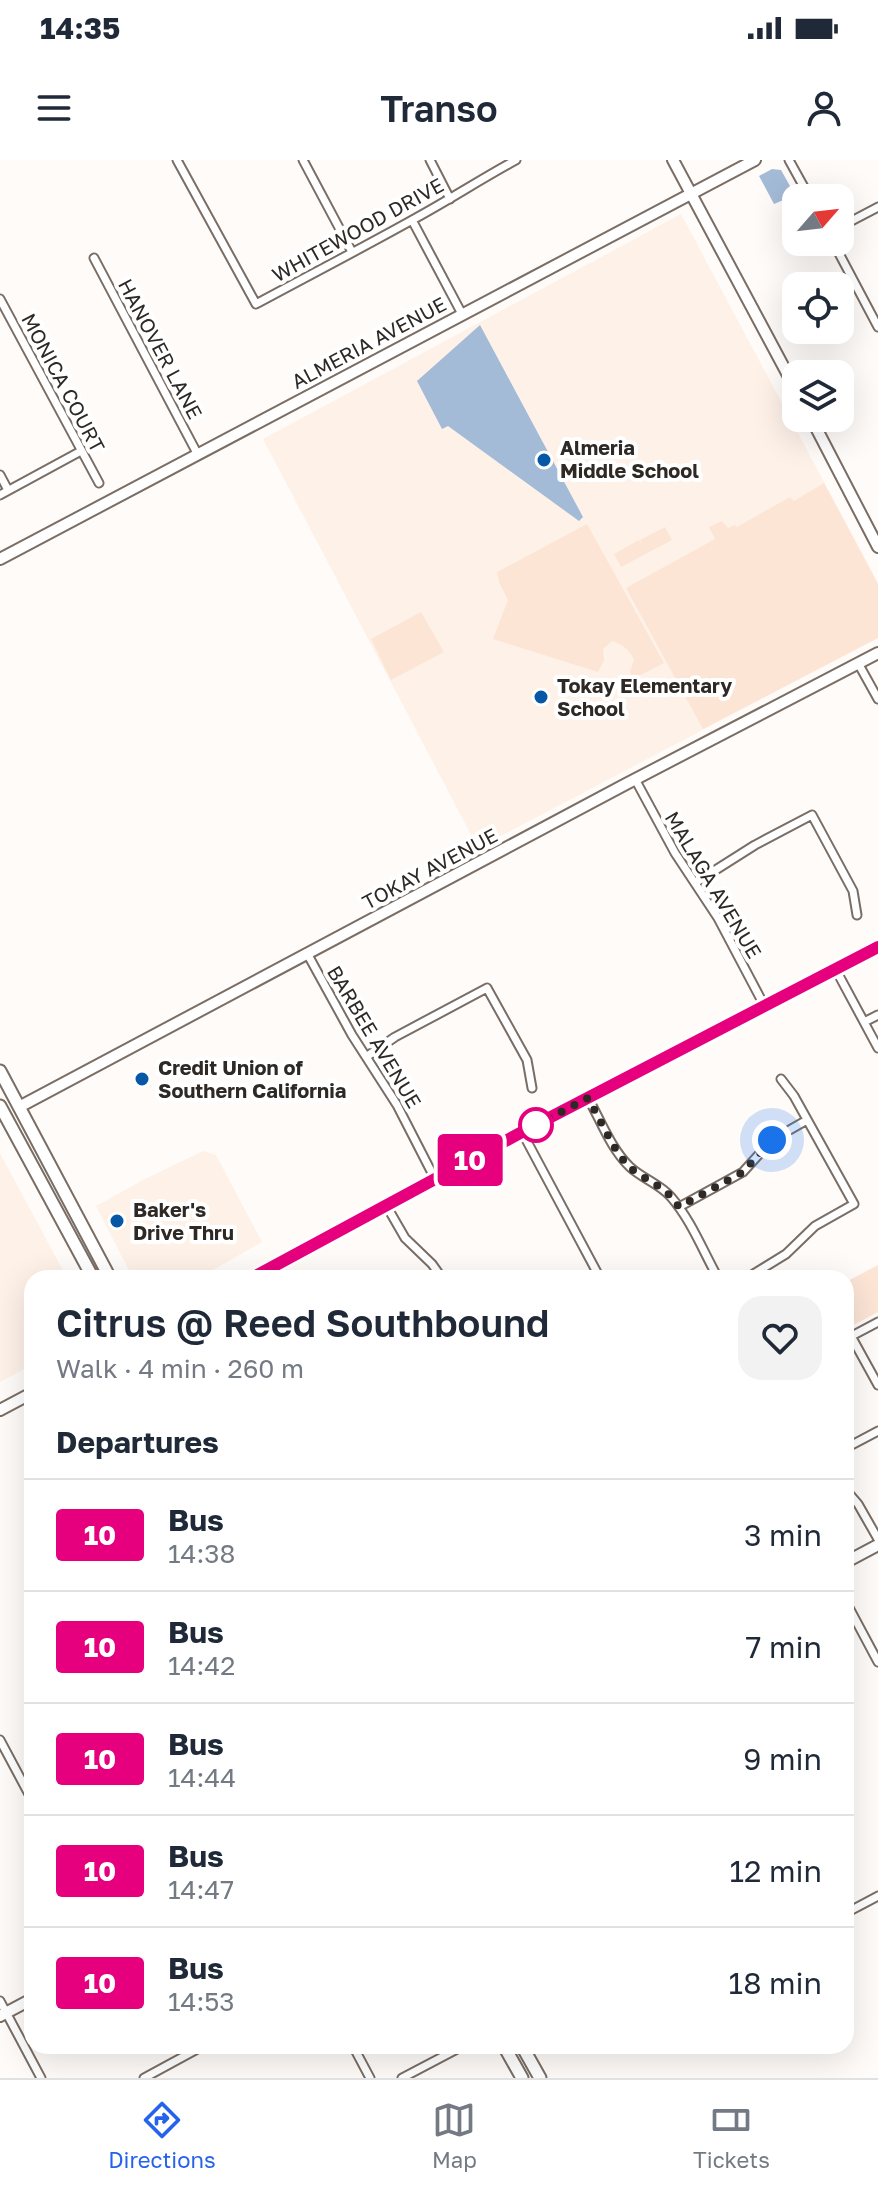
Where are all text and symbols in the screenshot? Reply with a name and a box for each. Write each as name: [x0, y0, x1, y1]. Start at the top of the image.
text: 14:35: [40, 10, 120, 46]
icon: menu: [32, 86, 76, 130]
icon: person: [802, 86, 846, 130]
text: Transo: [380, 87, 498, 130]
street label: WHITEWOOD DRIVE: [268, 172, 447, 286]
north arrow: [782, 184, 854, 256]
map controls: [782, 184, 854, 432]
button: locate: [782, 272, 854, 344]
street label: HANOVER LANE: [114, 274, 208, 423]
street label: ALMERIA AVENUE: [287, 291, 450, 393]
street label: MONICA COURT: [17, 309, 111, 456]
button: layers: [782, 360, 854, 432]
place label: Almeria Middle School: [560, 435, 699, 482]
marker: Almeria Middle School: [535, 451, 553, 469]
place label: Tokay Elementary School: [557, 673, 732, 720]
marker: Tokay Elementary School: [532, 688, 550, 706]
street label: MALAGA AVENUE: [661, 807, 767, 962]
street label: TOKAY AVENUE: [358, 822, 501, 914]
street label: BARBEE AVENUE: [323, 961, 427, 1112]
place label: Credit Union of Southern California: [158, 1055, 346, 1102]
marker: Credit Union of Southern California: [133, 1070, 151, 1088]
unlabelled marker: [519, 1108, 553, 1142]
your location: [752, 1120, 792, 1160]
line badge: 10: [434, 1134, 506, 1186]
text: 10: [454, 1143, 486, 1176]
place label: Baker's Drive Thru: [133, 1197, 234, 1244]
marker: Baker's Drive Thru: [108, 1212, 126, 1230]
button: heart: [738, 1296, 822, 1380]
text: Citrus @ Reed Southbound: [56, 1300, 549, 1345]
text: Walk · 4 min · 260 m: [56, 1353, 304, 1384]
text: Departures: [56, 1424, 219, 1460]
text: Bus: [168, 1502, 224, 1538]
text: 3 min: [744, 1517, 822, 1553]
text: 10: [84, 1518, 116, 1551]
text: 14:38: [168, 1538, 235, 1569]
text: Bus: [168, 1614, 224, 1650]
text: 7 min: [746, 1629, 822, 1665]
text: 10: [84, 1630, 116, 1663]
text: 14:42: [168, 1650, 235, 1681]
text: Bus: [168, 1726, 224, 1762]
text: 9 min: [743, 1741, 822, 1777]
text: 10: [84, 1742, 116, 1775]
text: 14:44: [168, 1762, 236, 1793]
text: Bus: [168, 1838, 224, 1874]
text: 12 min: [730, 1853, 822, 1889]
text: 10: [84, 1854, 116, 1887]
text: 14:47: [168, 1874, 234, 1905]
text: Bus: [168, 1950, 224, 1986]
text: 18 min: [729, 1965, 822, 2001]
text: 10: [84, 1966, 116, 1999]
text: 14:53: [168, 1986, 235, 2017]
tab: Directions: [108, 2098, 216, 2173]
tab: Map: [432, 2098, 477, 2173]
tab: Tickets: [693, 2098, 770, 2173]

